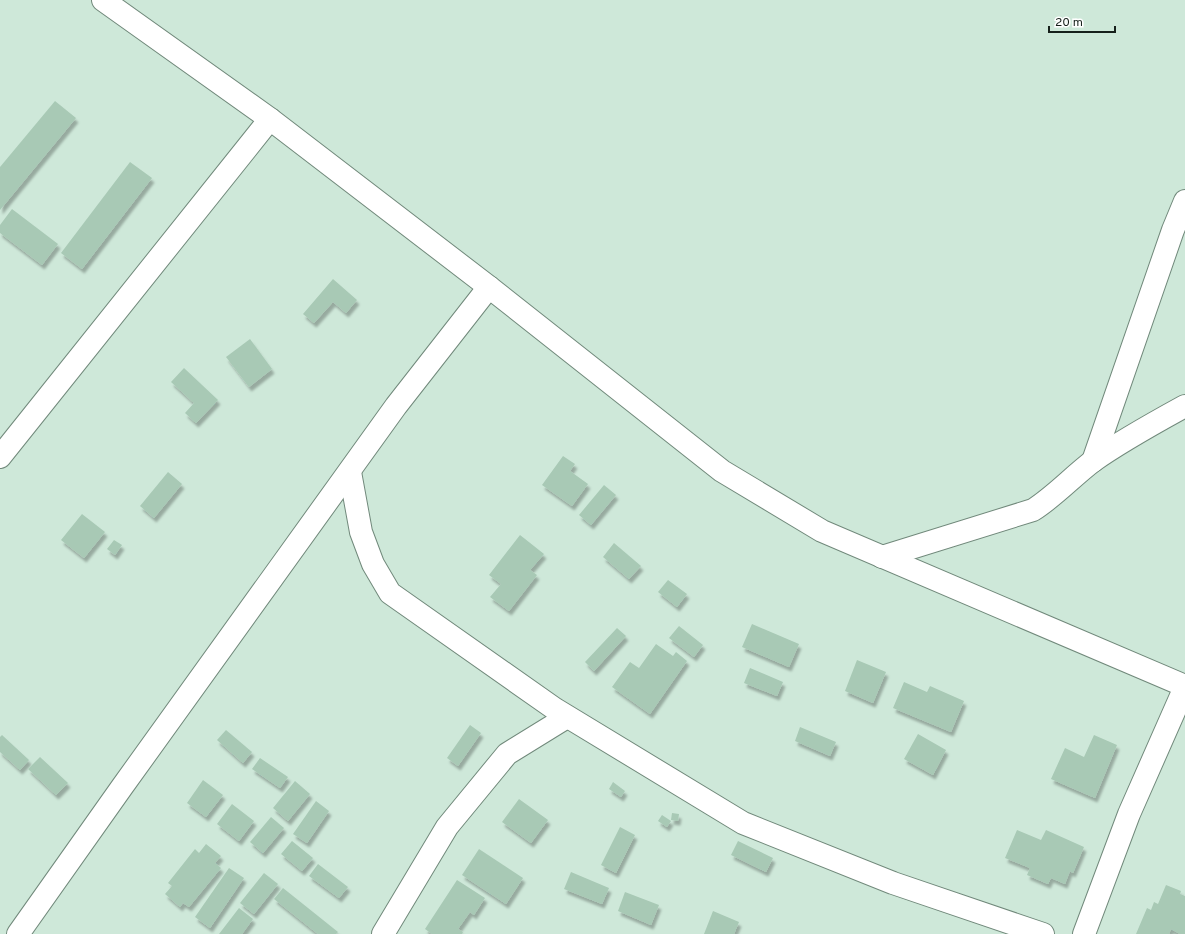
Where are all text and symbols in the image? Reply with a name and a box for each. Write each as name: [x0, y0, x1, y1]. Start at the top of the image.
scale bar: [1049, 8, 1115, 34]
text: 20 m: [1055, 15, 1083, 31]

